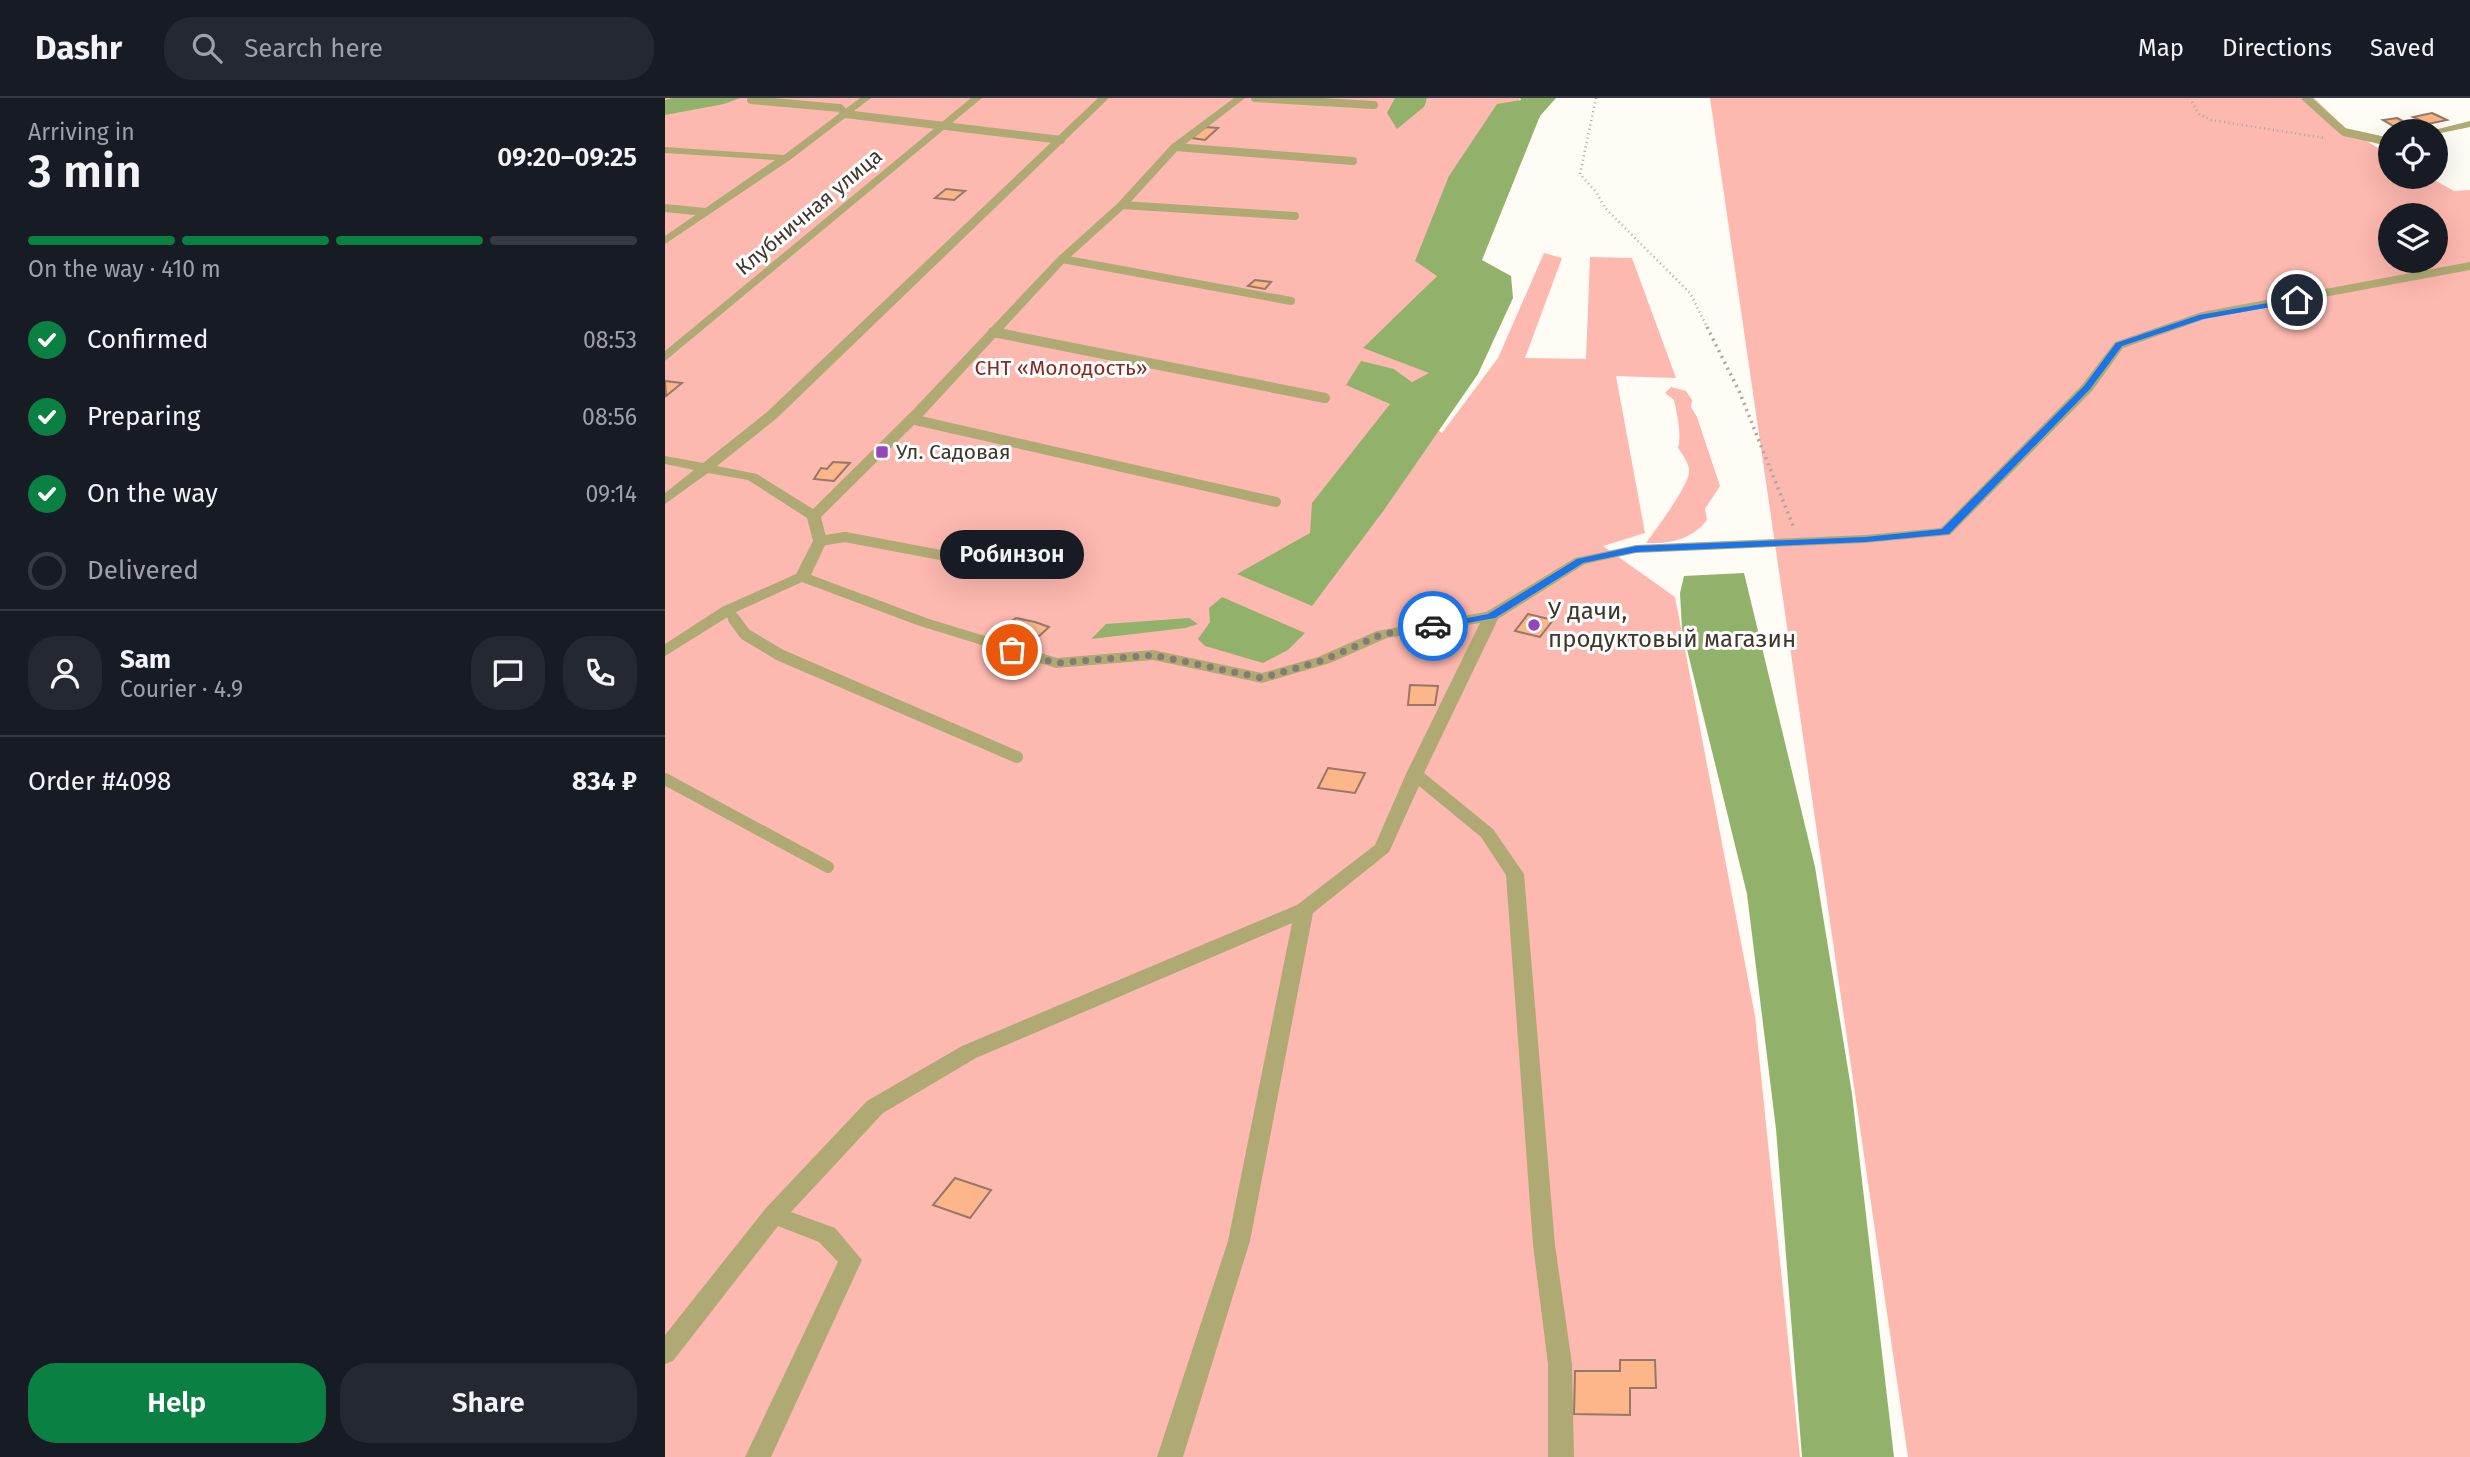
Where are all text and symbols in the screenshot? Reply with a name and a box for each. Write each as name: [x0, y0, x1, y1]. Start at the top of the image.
search box: [164, 17, 654, 80]
text: Dashr: [35, 28, 122, 68]
icon: search: [188, 29, 226, 67]
text: Search here: [244, 33, 383, 64]
text: Map: [2138, 34, 2184, 62]
text: Directions: [2222, 34, 2332, 62]
text: Saved: [2370, 34, 2435, 62]
text: Arriving in: [28, 118, 135, 146]
map controls: [2378, 119, 2448, 273]
button: locate: [2378, 119, 2448, 189]
text: 09:20–09:25: [497, 142, 637, 173]
street label: Клубничная улица: [731, 143, 887, 281]
text: 3 min: [28, 144, 142, 199]
button: layers: [2378, 203, 2448, 273]
text: On the way · 410 m: [28, 255, 221, 283]
pin: [2267, 270, 2327, 330]
icon: home: [2278, 281, 2316, 319]
icon: check: [28, 321, 66, 359]
text: Confirmed: [87, 324, 208, 355]
text: 08:53: [583, 326, 637, 354]
park label: СНТ «Молодость»: [974, 355, 1148, 381]
icon: check: [28, 398, 66, 436]
text: Preparing: [87, 401, 200, 432]
text: 08:56: [582, 403, 637, 431]
place label: Ул. Садовая: [896, 439, 1011, 465]
marker: Ул. Садовая: [874, 444, 890, 460]
icon: check: [28, 475, 66, 513]
text: On the way: [87, 478, 218, 509]
text: 09:14: [586, 480, 637, 508]
callout: Робинзон: [940, 531, 1084, 580]
text: Робинзон: [959, 540, 1065, 568]
text: Delivered: [87, 555, 199, 586]
courier: [1398, 591, 1468, 661]
place label: У дачи, продуктовый магазин: [1548, 597, 1796, 653]
icon: car: [1414, 607, 1452, 645]
marker: У дачи, продуктовый магазин: [1526, 617, 1542, 633]
pin: [982, 620, 1042, 680]
icon: bag: [993, 631, 1031, 669]
button: person: [28, 636, 102, 710]
button: chat: [471, 636, 545, 710]
button: phone: [563, 636, 637, 710]
text: Sam: [120, 644, 171, 675]
text: Courier · 4.9: [120, 675, 243, 703]
text: Order #4098: [28, 766, 171, 797]
text: 834 ₽: [572, 766, 637, 797]
button: Help: [28, 1363, 326, 1443]
button: Share: [340, 1363, 637, 1443]

